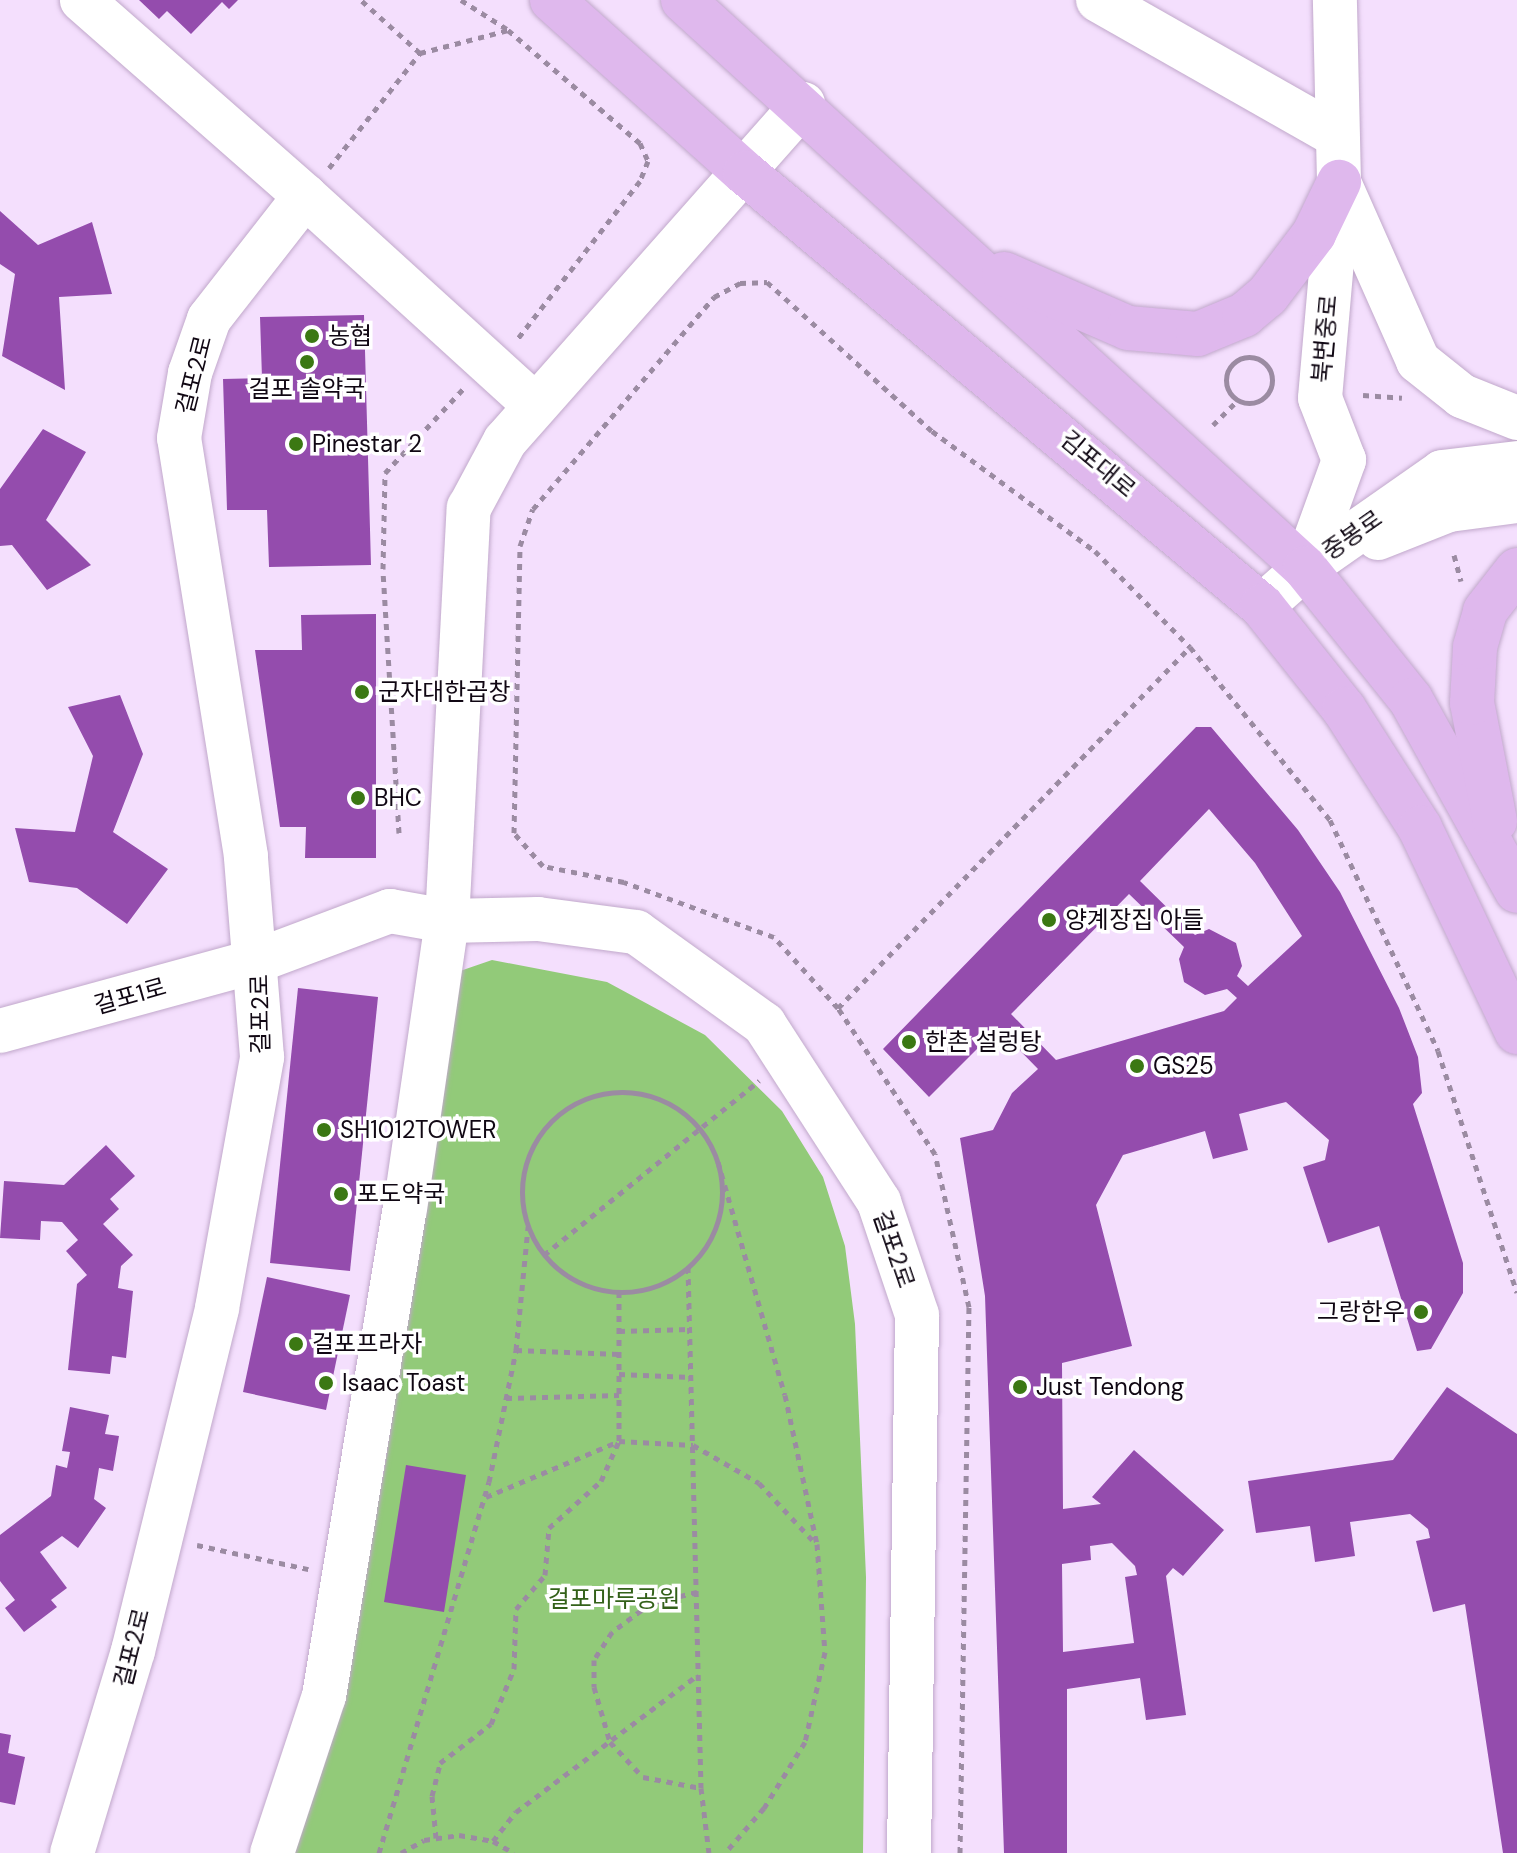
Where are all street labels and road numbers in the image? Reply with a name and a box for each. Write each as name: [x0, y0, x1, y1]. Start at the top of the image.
street label: 북변중로: [1307, 294, 1343, 384]
street label: 걸포2로: [170, 333, 218, 417]
street label: 김포대로: [1055, 425, 1141, 503]
street label: 중봉로: [1317, 504, 1387, 566]
street label: 걸포1로: [91, 972, 169, 1020]
street label: 걸포2로: [245, 974, 275, 1054]
street label: 걸포2로: [867, 1206, 921, 1292]
street label: 걸포2로: [108, 1606, 156, 1690]

